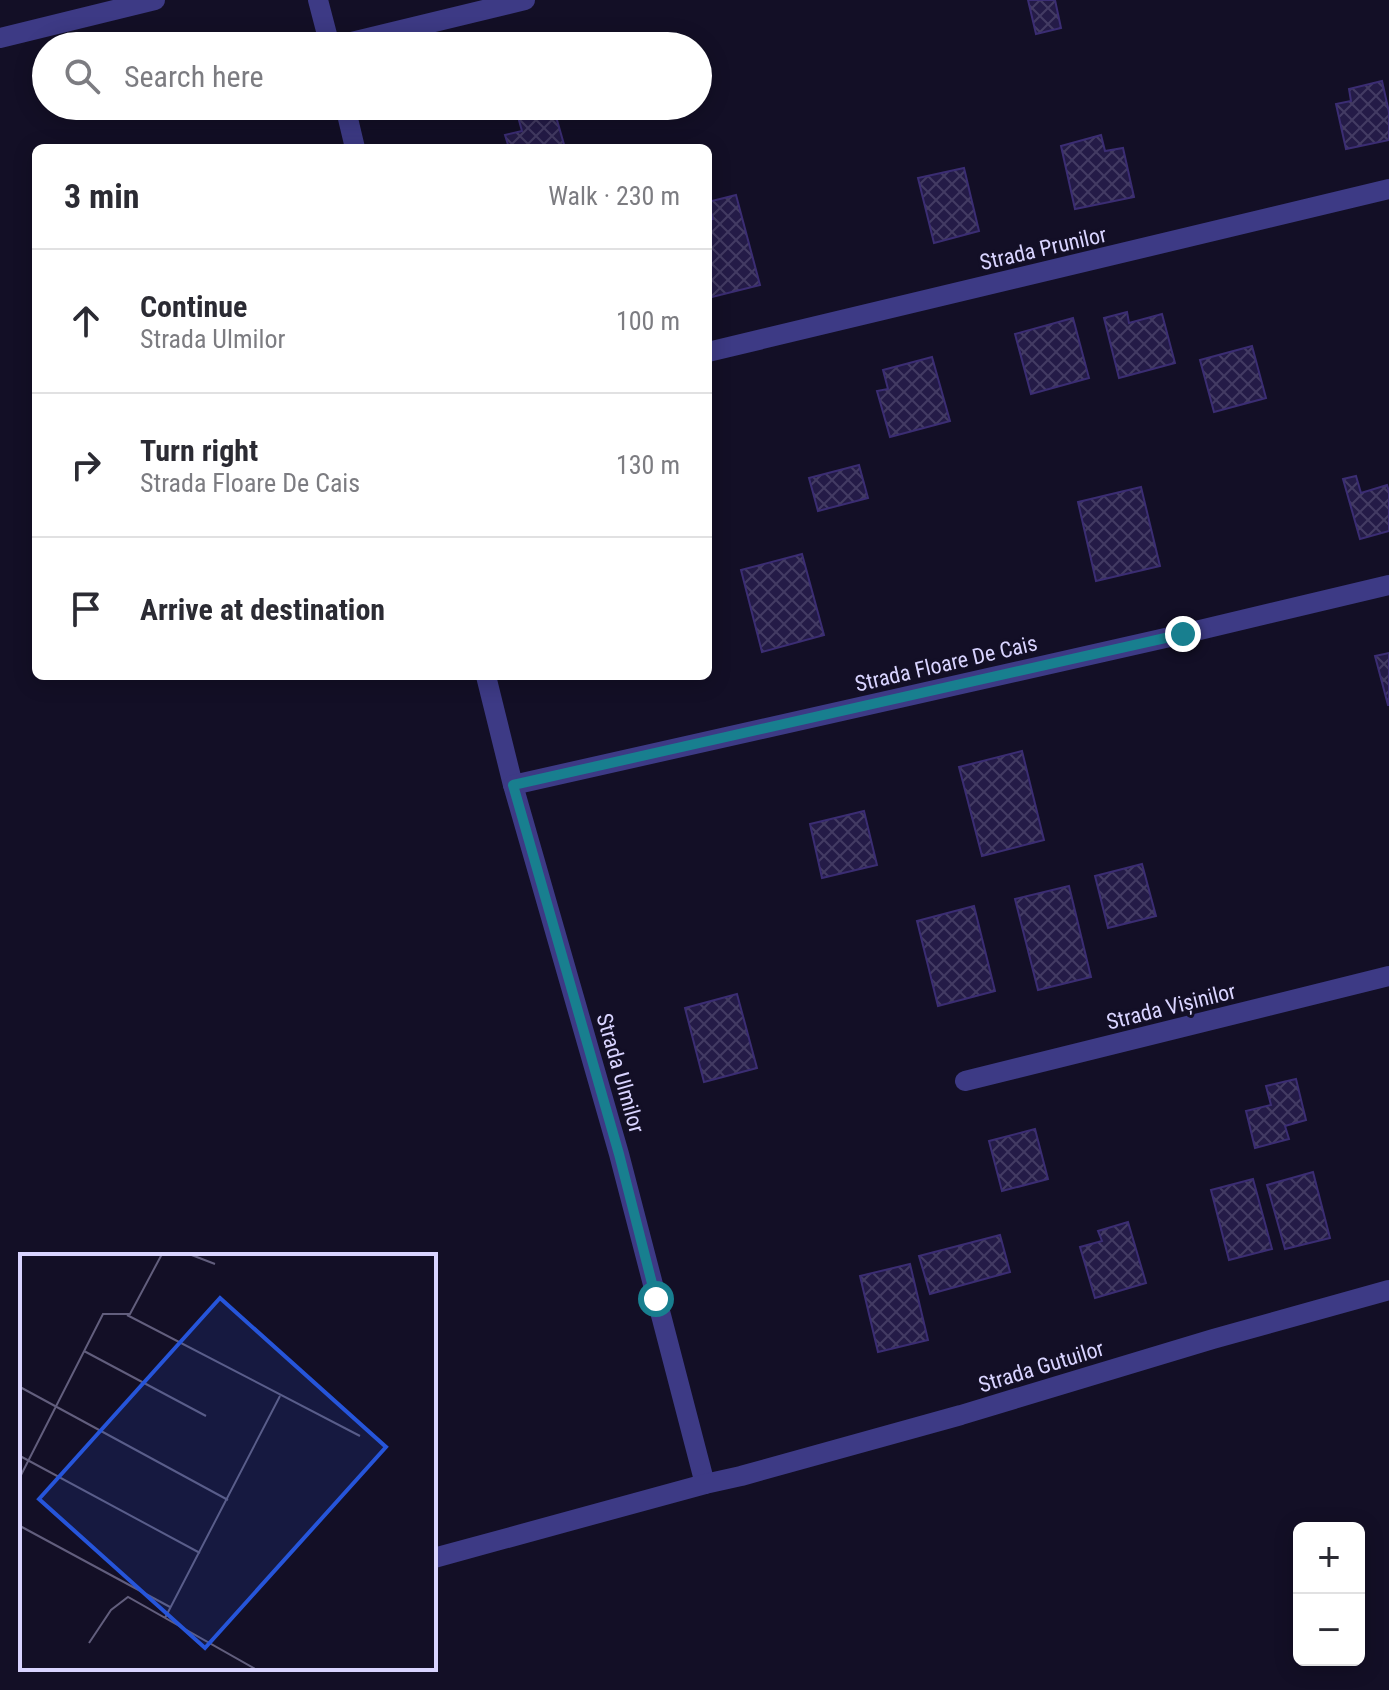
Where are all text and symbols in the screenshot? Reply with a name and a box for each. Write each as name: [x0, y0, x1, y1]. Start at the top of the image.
search box: [32, 32, 712, 120]
icon: search: [60, 54, 104, 98]
text: Search here: [124, 59, 264, 94]
text: 3 min: [64, 176, 140, 216]
text: Walk · 230 m: [548, 181, 680, 211]
street label: Strada Prunilor: [977, 222, 1109, 275]
text: Continue: [140, 289, 247, 324]
icon: ahead: [64, 299, 108, 343]
text: 100 m: [616, 306, 680, 336]
text: Strada Ulmilor: [140, 324, 285, 354]
text: Turn right: [140, 433, 258, 468]
icon: right: [64, 443, 108, 487]
text: 130 m: [616, 450, 680, 480]
text: Strada Floare De Cais: [140, 468, 360, 498]
icon: arrive: [64, 587, 108, 631]
text: Arrive at destination: [140, 592, 385, 627]
route end: [1165, 616, 1201, 652]
street label: Strada Floare De Cais: [853, 630, 1040, 697]
street label: Strada Vișinilor: [1104, 978, 1239, 1036]
street label: Strada Ulmilor: [592, 1011, 650, 1136]
inset map: [20, 1254, 436, 1670]
route start: [638, 1281, 674, 1317]
street label: Strada Gutuilor: [975, 1335, 1107, 1397]
map controls: [1293, 1522, 1365, 1666]
button: +: [1293, 1522, 1365, 1594]
button: −: [1293, 1594, 1365, 1666]

